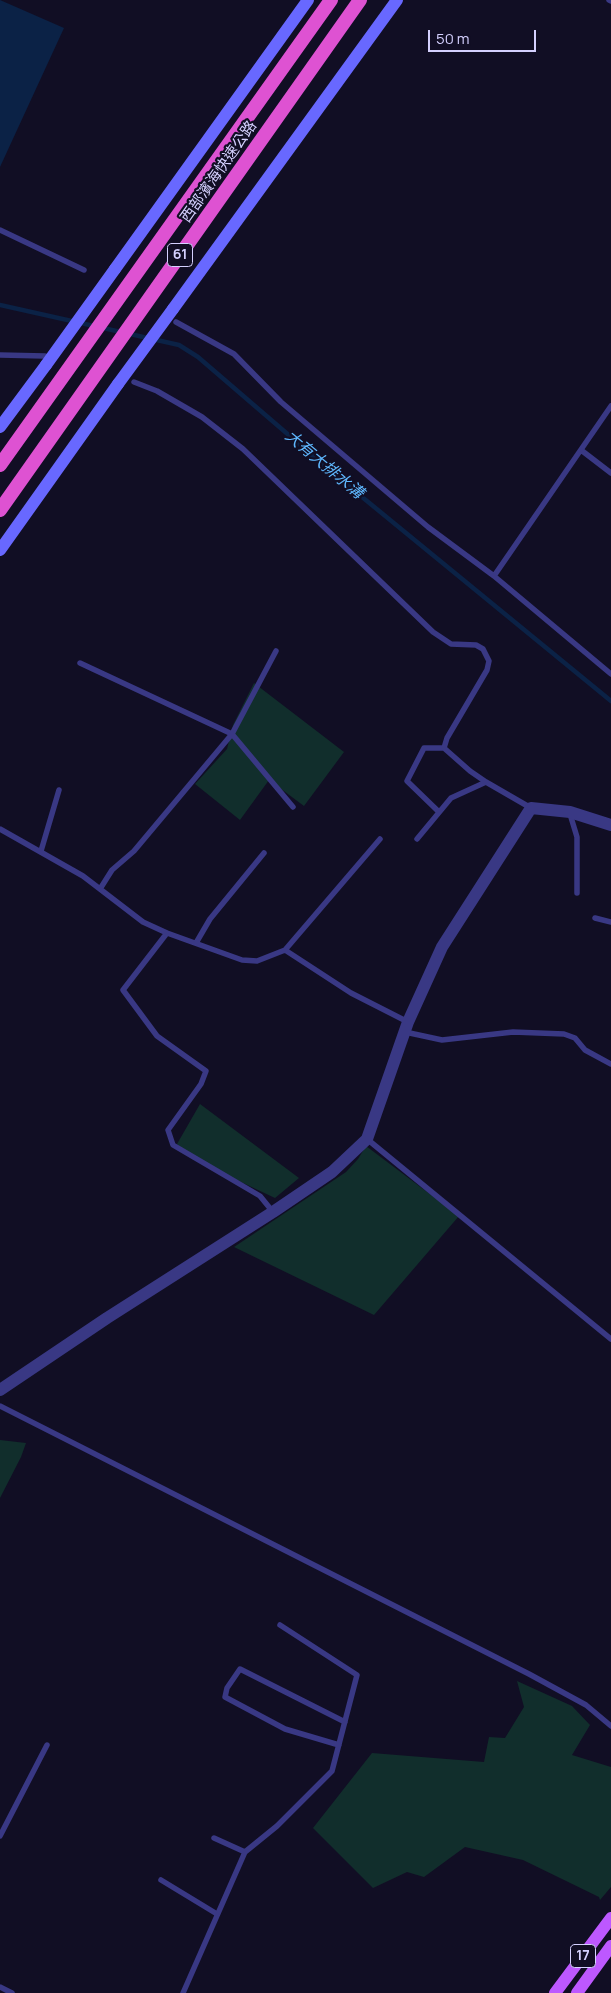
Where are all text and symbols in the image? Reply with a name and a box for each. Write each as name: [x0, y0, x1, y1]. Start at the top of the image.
scale bar: [431, 20, 538, 52]
text: 50 m: [436, 28, 470, 49]
street label: 西部濱海快速公路: [177, 118, 261, 226]
road number: 61: [168, 244, 192, 266]
water label: 大有大排水溝: [281, 427, 367, 503]
road number: 17: [570, 1944, 596, 1968]

